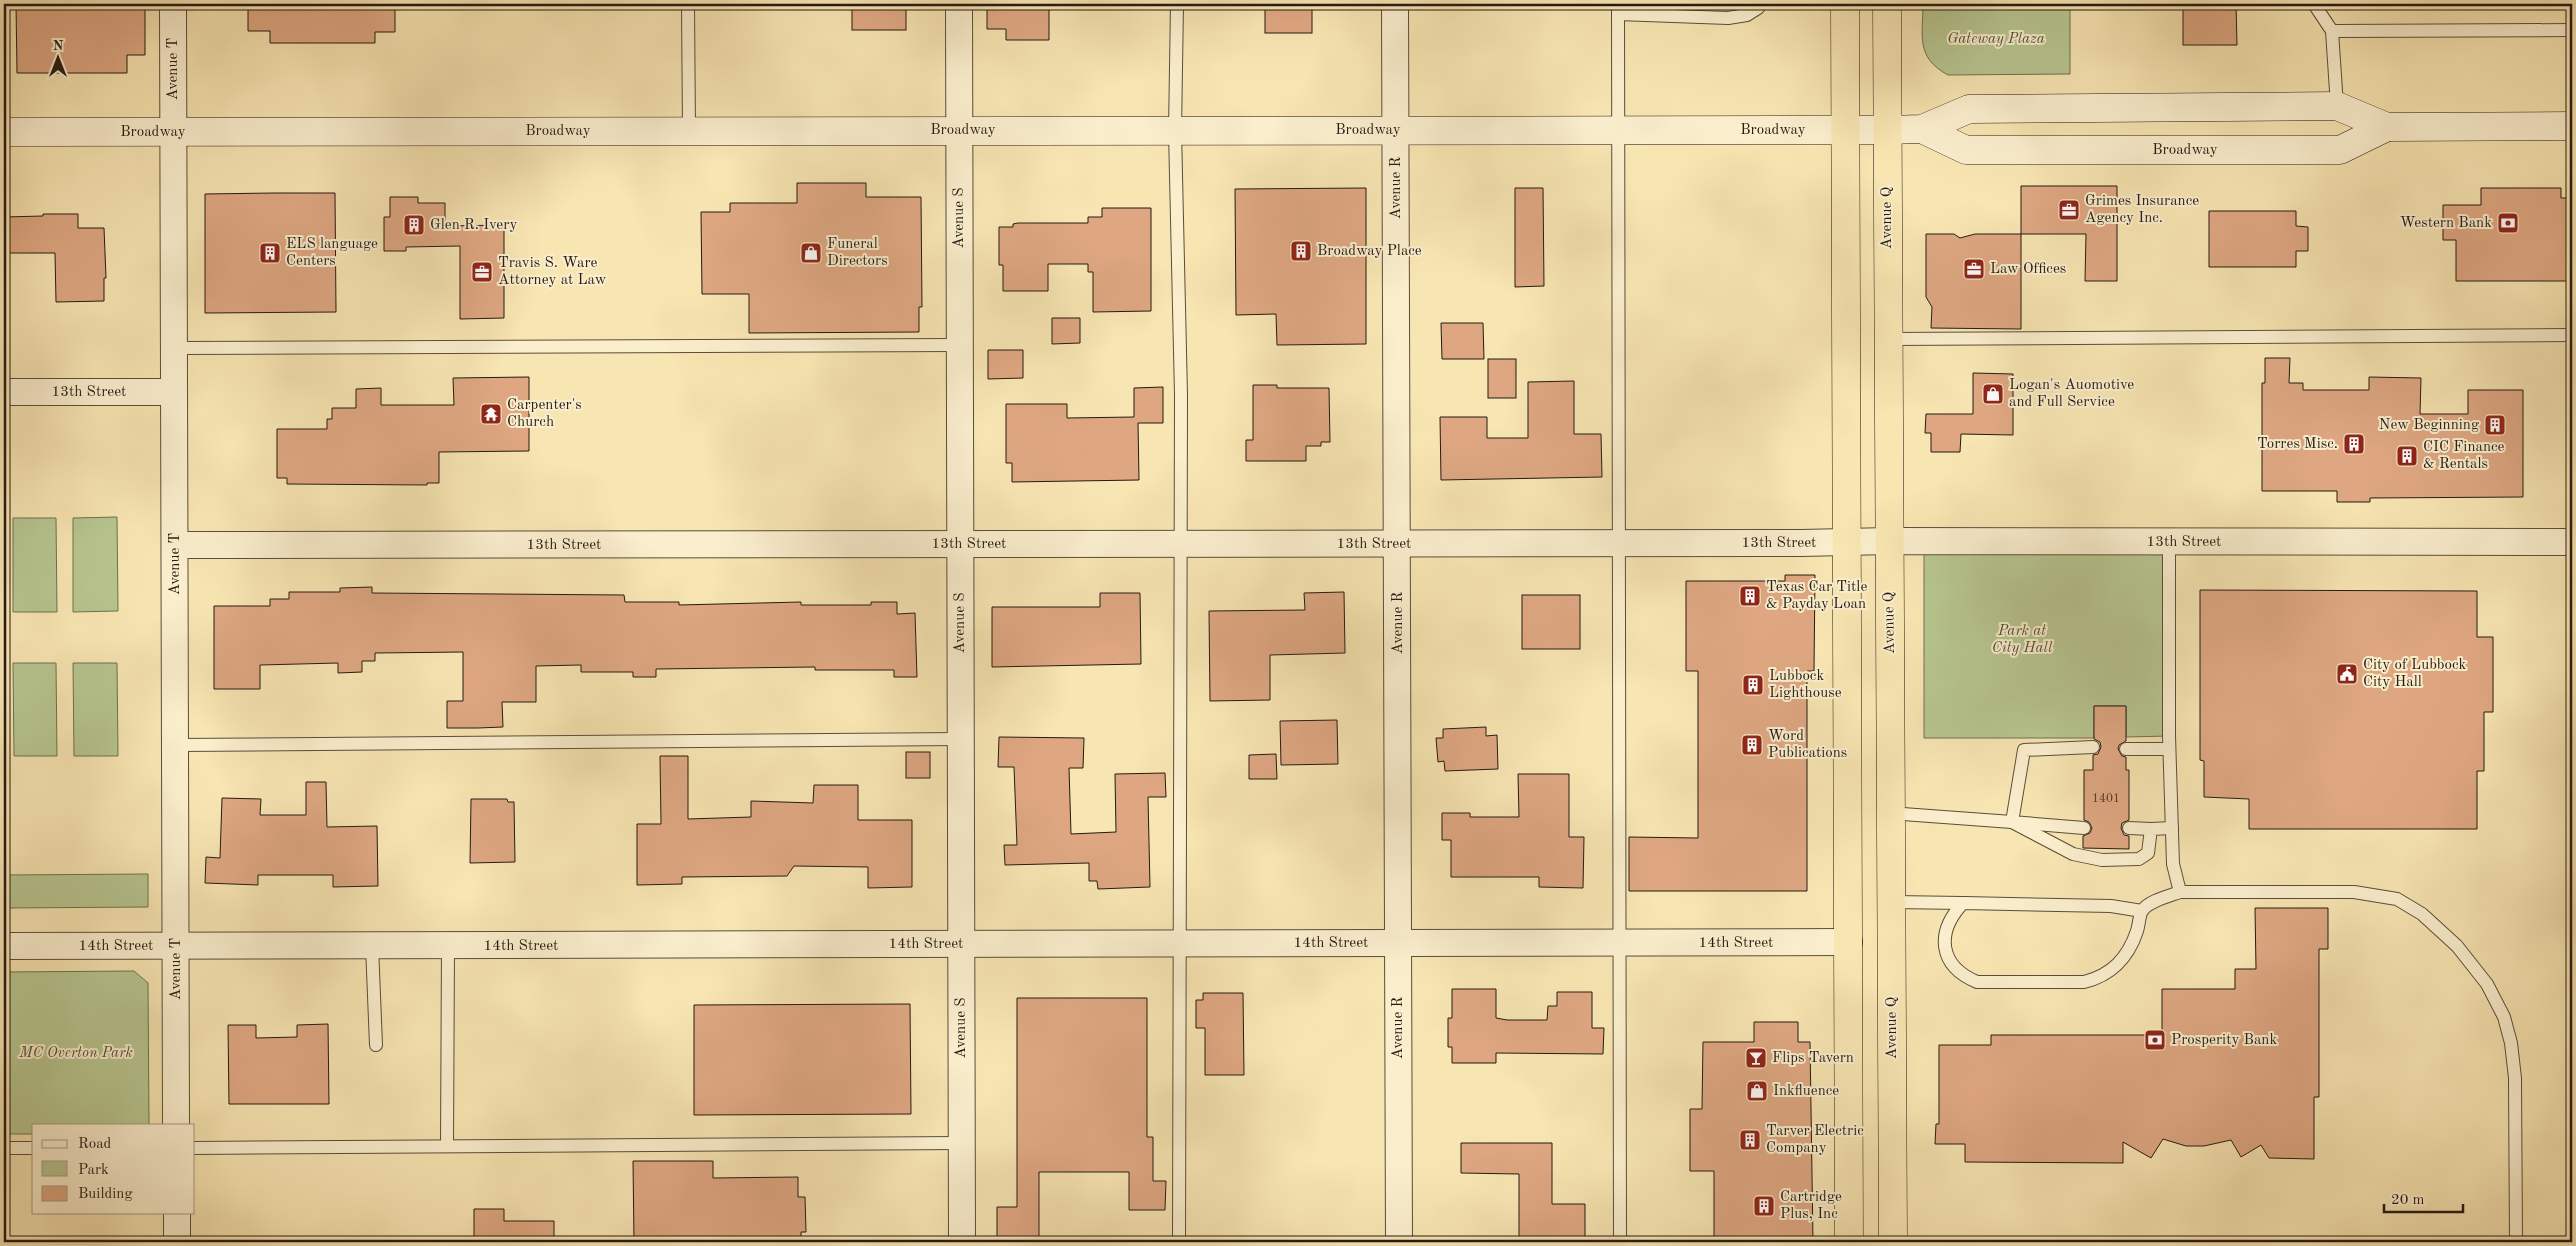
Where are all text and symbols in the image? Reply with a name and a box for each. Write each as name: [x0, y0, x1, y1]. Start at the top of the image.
north arrow: [32, 32, 82, 82]
park label: Gateway Plaza: [1947, 32, 2045, 47]
street label: Avenue T: [166, 38, 181, 100]
text: N: [53, 39, 64, 53]
street label: Broadway: [930, 123, 996, 138]
street label: Broadway: [1335, 123, 1401, 138]
street label: Broadway: [1740, 123, 1806, 138]
street label: Broadway: [525, 124, 591, 139]
street label: Broadway: [120, 125, 186, 140]
street label: Broadway: [2152, 143, 2218, 158]
street label: Avenue R: [1389, 156, 1404, 219]
street label: Avenue S: [952, 187, 967, 249]
street label: Avenue Q: [1880, 187, 1895, 249]
place label: Grimes Insurance Agency Inc.: [2085, 194, 2199, 226]
office icon: Grimes Insurance Agency Inc.: [2057, 198, 2081, 222]
bank icon: Western Bank: [2496, 211, 2520, 235]
building icon: Glen R. Ivery: [402, 213, 426, 237]
place label: Western Bank: [2400, 216, 2492, 231]
place label: Glen R. Ivery: [430, 218, 517, 233]
place label: ELS language Centers: [286, 237, 378, 269]
place label: Funeral Directors: [827, 237, 888, 269]
building icon: Broadway Place: [1289, 239, 1313, 263]
building icon: ELS language Centers: [258, 241, 282, 265]
shop icon: Funeral Directors: [799, 241, 823, 265]
place label: Broadway Place: [1317, 244, 1422, 259]
place label: Travis S. Ware Attorney at Law: [498, 256, 607, 288]
office icon: Law Offices: [1962, 257, 1986, 281]
office icon: Travis S. Ware Attorney at Law: [470, 260, 494, 284]
place label: Law Offices: [1990, 262, 2066, 277]
place label: Logan's Auomotive and Full Service: [2009, 378, 2134, 410]
shop icon: Logan's Auomotive and Full Service: [1981, 382, 2005, 406]
street label: 13th Street: [52, 385, 126, 400]
place label: Carpenter's Church: [507, 398, 582, 430]
temple icon: Carpenter's Church: [479, 402, 503, 426]
building icon: New Beginning: [2483, 413, 2507, 437]
place label: New Beginning: [2379, 418, 2479, 433]
building icon: Torres Misc.: [2342, 432, 2366, 456]
place label: Torres Misc.: [2257, 437, 2338, 452]
place label: CIC Finance & Rentals: [2423, 440, 2505, 472]
building icon: CIC Finance & Rentals: [2395, 444, 2419, 468]
street label: Avenue T: [168, 533, 183, 595]
street label: 13th Street: [2147, 535, 2221, 550]
street label: 13th Street: [1742, 536, 1816, 551]
street label: 13th Street: [932, 537, 1006, 552]
street label: 13th Street: [1337, 537, 1411, 552]
street label: 13th Street: [527, 538, 601, 553]
place label: Texas Car Title & Payday Loan: [1766, 580, 1867, 612]
building icon: Texas Car Title & Payday Loan: [1738, 584, 1762, 608]
street label: Avenue R: [1391, 591, 1406, 654]
street label: Avenue S: [953, 592, 968, 654]
street label: Avenue Q: [1882, 592, 1898, 654]
park label: Park at City Hall: [1992, 624, 2053, 656]
place label: City of Lubbock City Hall: [2363, 658, 2466, 690]
public building icon: City of Lubbock City Hall: [2335, 662, 2359, 686]
place label: Lubbock Lighthouse: [1769, 669, 1842, 701]
building icon: Lubbock Lighthouse: [1741, 673, 1765, 697]
place label: Word Publications: [1768, 729, 1847, 761]
building icon: Word Publications: [1740, 733, 1764, 757]
house number: 1401: [2092, 793, 2120, 805]
street label: 14th Street: [1294, 936, 1368, 951]
street label: 14th Street: [1699, 936, 1773, 951]
street label: 14th Street: [889, 937, 963, 952]
street label: Avenue T: [169, 938, 184, 1000]
street label: 14th Street: [79, 939, 153, 954]
street label: 14th Street: [484, 939, 558, 954]
street label: Avenue R: [1391, 996, 1406, 1059]
street label: Avenue S: [954, 997, 969, 1059]
street label: Avenue Q: [1885, 997, 1900, 1059]
bank icon: Prosperity Bank: [2143, 1028, 2167, 1052]
place label: Prosperity Bank: [2171, 1033, 2277, 1048]
park label: MC Overton Park: [18, 1046, 133, 1061]
bar icon: Flips Tavern: [1744, 1046, 1768, 1070]
place label: Flips Tavern: [1772, 1051, 1854, 1066]
shop icon: Inkfluence: [1745, 1079, 1769, 1103]
place label: Inkfluence: [1773, 1084, 1839, 1099]
legend: [32, 1124, 195, 1214]
place label: Tarver Electric Company: [1766, 1124, 1864, 1156]
building icon: Tarver Electric Company: [1738, 1128, 1762, 1152]
text: Road: [78, 1137, 112, 1152]
text: Park: [78, 1163, 109, 1178]
scale bar: [2384, 1181, 2462, 1213]
text: Building: [78, 1187, 133, 1202]
place label: Cartridge Plus, Inc: [1780, 1190, 1842, 1222]
text: 20 m: [2391, 1193, 2425, 1208]
building icon: Cartridge Plus, Inc: [1752, 1194, 1776, 1218]

